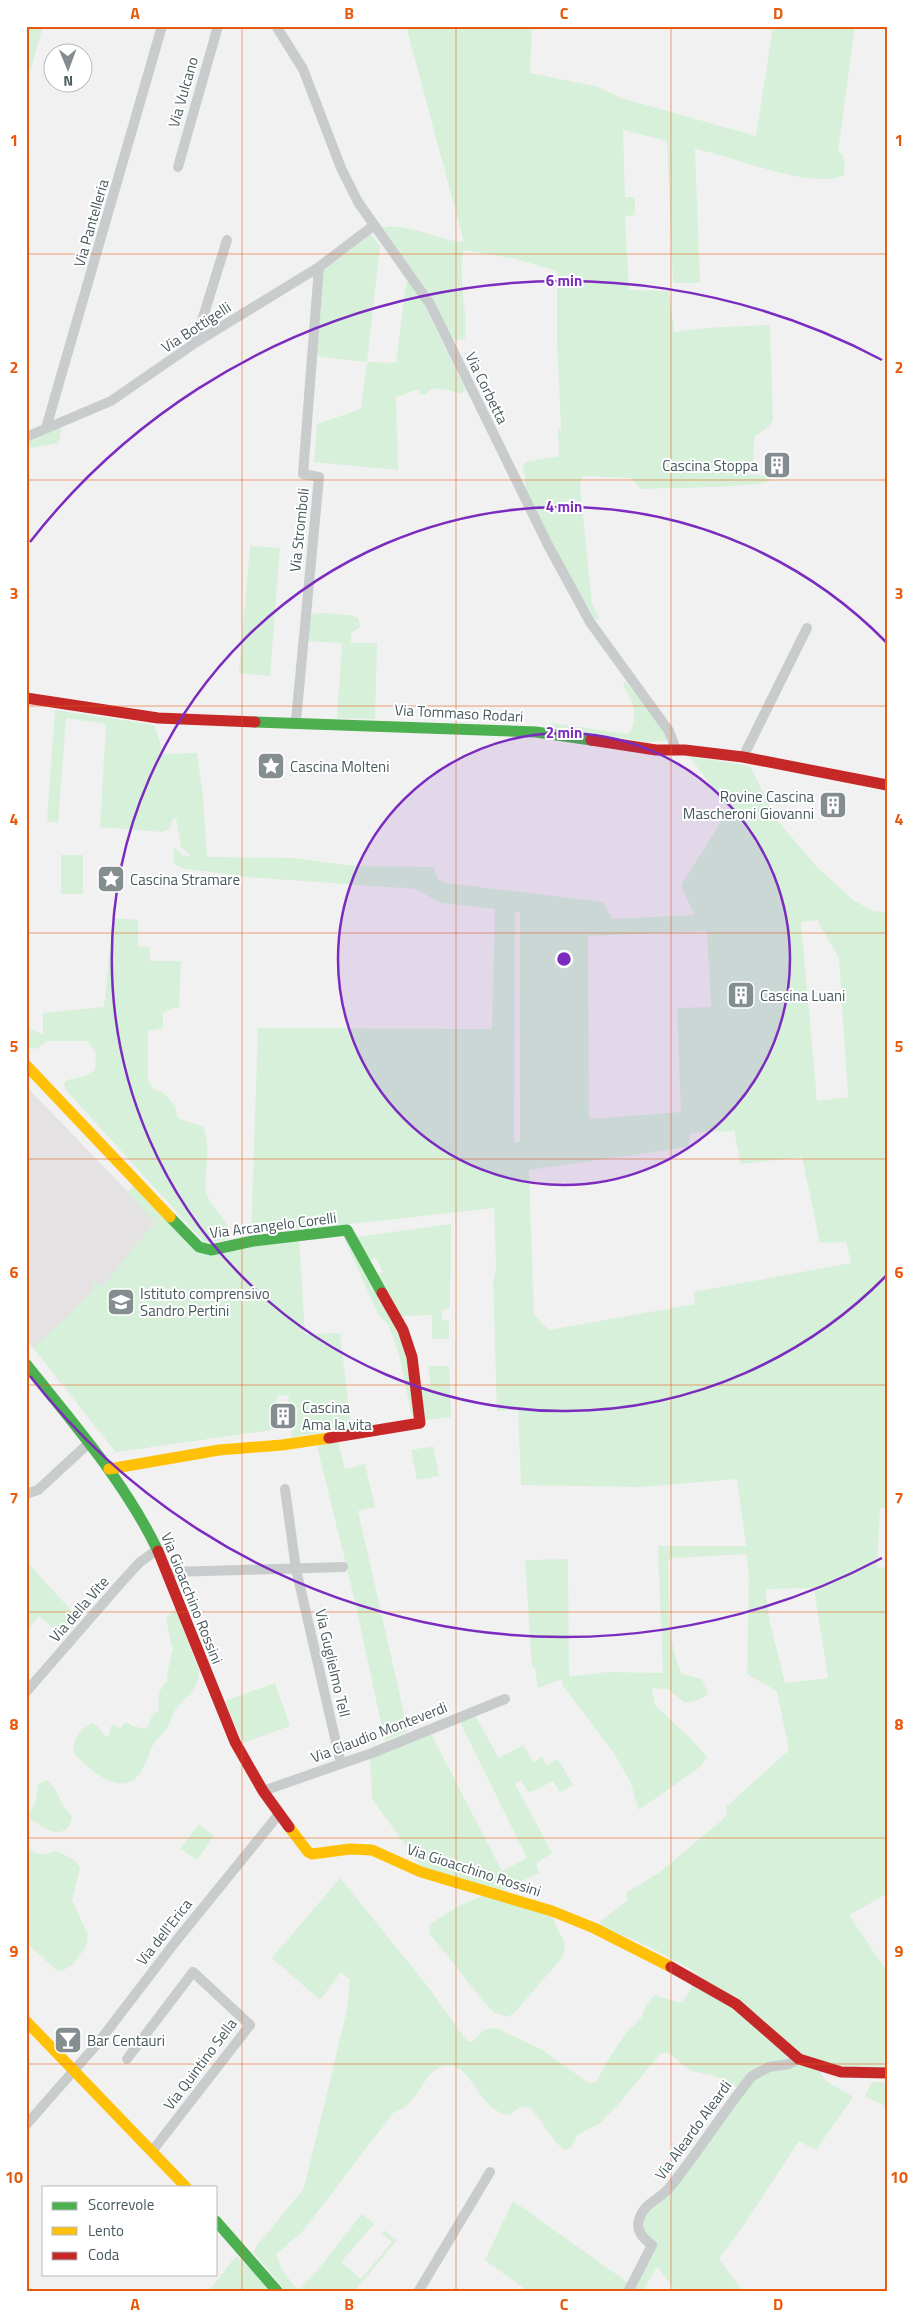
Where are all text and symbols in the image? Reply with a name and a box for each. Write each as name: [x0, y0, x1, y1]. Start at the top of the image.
text: A: [130, 1, 140, 25]
text: B: [344, 1, 354, 25]
text: C: [560, 1, 569, 25]
text: D: [773, 1, 783, 25]
north arrow: [42, 42, 92, 92]
street label: Via Vulcano: [162, 54, 204, 130]
text: N: [63, 71, 73, 92]
text: 1: [10, 128, 18, 152]
text: 1: [895, 128, 903, 152]
street label: Via Pantelleria: [67, 176, 115, 270]
text: 6 min: [546, 269, 582, 292]
street label: Via Bottigelli: [157, 296, 235, 358]
street label: Via Corbetta: [460, 348, 515, 428]
text: 2: [10, 355, 18, 379]
text: 2: [895, 355, 903, 379]
building icon: Cascina Stoppa: [762, 450, 792, 480]
place label: Cascina Stoppa: [662, 454, 758, 477]
street label: Via Stromboli: [283, 487, 315, 573]
text: 4 min: [546, 495, 582, 518]
text: 3: [10, 581, 18, 605]
text: 3: [895, 581, 903, 605]
street label: Via Tommaso Rodari: [394, 698, 524, 728]
text: 2 min: [546, 721, 582, 744]
place icon: Cascina Molteni: [256, 751, 286, 781]
place label: Cascina Molteni: [290, 755, 389, 778]
place label: Rovine Cascina Mascheroni Giovanni: [683, 785, 814, 825]
building icon: Rovine Cascina Mascheroni Giovanni: [818, 790, 848, 820]
text: 4: [10, 807, 19, 831]
text: 4: [895, 807, 904, 831]
place icon: Cascina Stramare: [96, 864, 126, 894]
place label: Cascina Stramare: [130, 868, 240, 891]
centre of rings: [555, 950, 573, 968]
building icon: Cascina Luani: [726, 980, 756, 1010]
place label: Cascina Luani: [760, 984, 845, 1007]
text: 5: [10, 1034, 19, 1058]
text: 5: [895, 1034, 904, 1058]
street label: Via Arcangelo Corelli: [208, 1206, 338, 1244]
text: 6: [10, 1260, 19, 1284]
text: 6: [895, 1260, 904, 1284]
place label: Istituto comprensivo Sandro Pertini: [140, 1282, 270, 1322]
school or university icon: Istituto comprensivo Sandro Pertini: [106, 1287, 136, 1317]
place label: Cascina Ama la vita: [302, 1396, 372, 1436]
building icon: Cascina Ama la vita: [268, 1401, 298, 1431]
text: 7: [10, 1486, 18, 1510]
text: 7: [895, 1486, 903, 1510]
street label: Via Gioacchino Rossini: [155, 1529, 229, 1667]
street label: Via della Vite: [44, 1571, 114, 1647]
street label: Via Guglielmo Tell: [309, 1607, 357, 1719]
street label: Via Claudio Monteverdi: [307, 1695, 451, 1769]
text: 8: [10, 1712, 19, 1736]
text: 8: [895, 1712, 904, 1736]
street label: Via Gioacchino Rossini: [404, 1837, 544, 1903]
street label: Via dell'Erica: [131, 1893, 198, 1970]
text: 9: [10, 1939, 19, 1963]
text: 9: [895, 1939, 904, 1963]
street label: Via Quintino Sella: [158, 2013, 243, 2115]
bar icon: Bar Centauri: [53, 2025, 83, 2055]
place label: Bar Centauri: [87, 2029, 165, 2052]
street label: Via Aleardo Aleardi: [649, 2075, 737, 2185]
text: 10: [5, 2165, 23, 2189]
text: 10: [890, 2165, 908, 2189]
legend: [42, 2186, 218, 2276]
text: Scorrevole: [88, 2193, 154, 2216]
text: Lento: [88, 2219, 124, 2242]
text: Coda: [88, 2243, 120, 2266]
text: A: [130, 2292, 140, 2316]
text: B: [344, 2292, 354, 2316]
text: C: [560, 2292, 569, 2316]
text: D: [773, 2292, 783, 2316]

